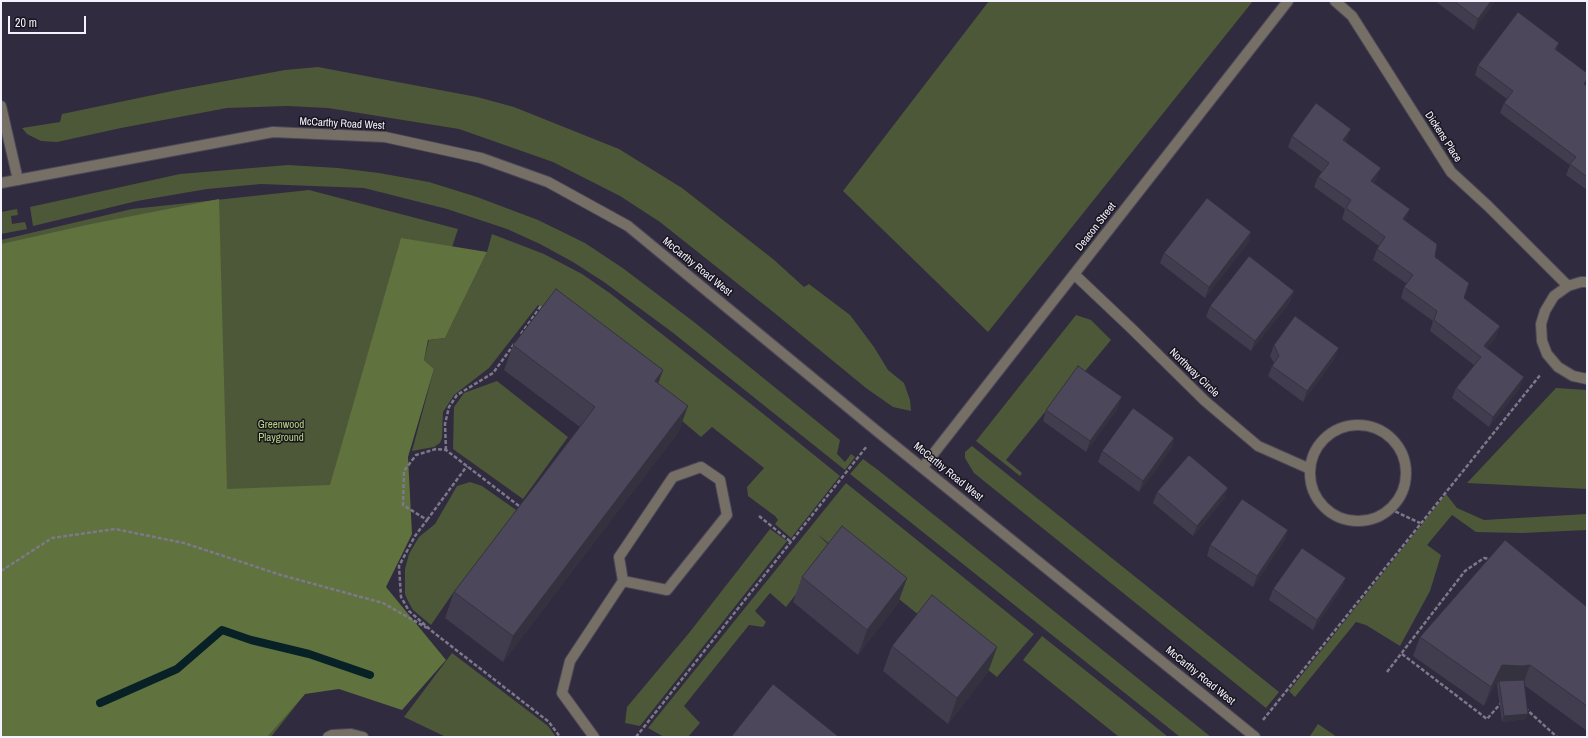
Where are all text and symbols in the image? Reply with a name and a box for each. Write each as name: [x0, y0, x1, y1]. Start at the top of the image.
scale bar: [10, 8, 88, 34]
text: 20 m: [15, 15, 37, 31]
street label: Dickens Place: [1422, 109, 1464, 165]
street label: McCarthy Road West: [299, 115, 385, 133]
street label: Deacon Street: [1073, 200, 1119, 254]
street label: McCarthy Road West: [660, 235, 734, 299]
street label: Northway Circle: [1166, 346, 1222, 400]
park label: Greenwood Playground: [258, 418, 304, 444]
street label: McCarthy Road West: [911, 440, 985, 504]
street label: McCarthy Road West: [1163, 644, 1237, 708]

